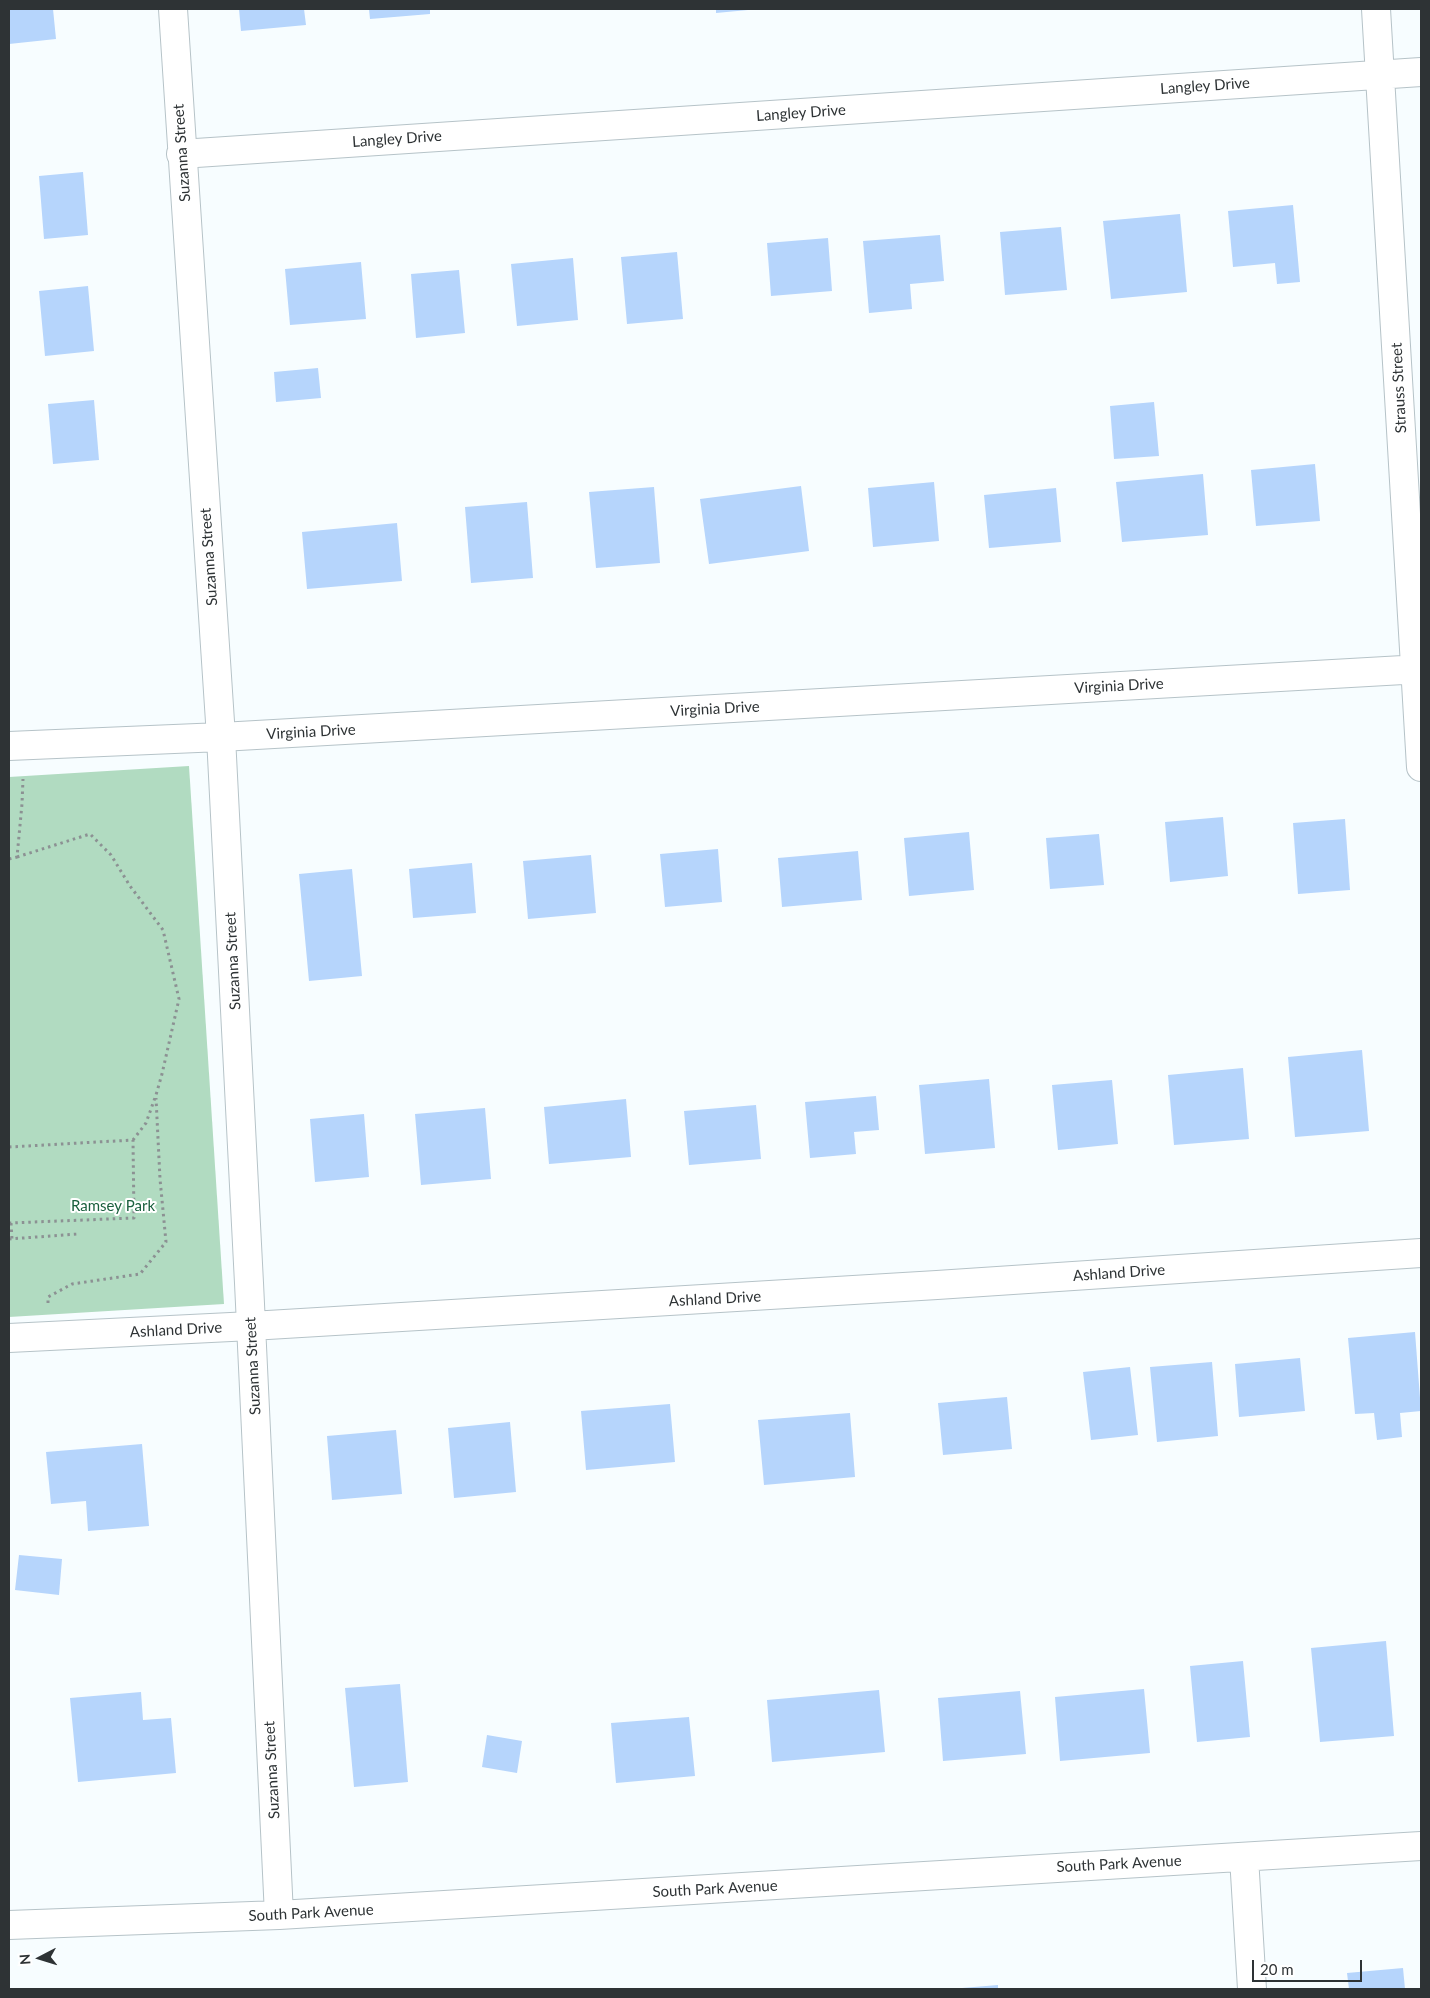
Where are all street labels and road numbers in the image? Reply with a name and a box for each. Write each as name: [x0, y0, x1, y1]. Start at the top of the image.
street label: Langley Drive: [1160, 74, 1250, 98]
street label: Langley Drive: [756, 101, 846, 125]
street label: Suzanna Street: [170, 103, 194, 203]
street label: Langley Drive: [352, 127, 442, 151]
street label: Strauss Street: [1388, 342, 1410, 434]
street label: Suzanna Street: [197, 507, 221, 607]
street label: Virginia Drive: [1074, 675, 1164, 697]
street label: Virginia Drive: [670, 698, 760, 720]
street label: Virginia Drive: [266, 721, 356, 743]
street label: Suzanna Street: [221, 912, 245, 1010]
street label: Ashland Drive: [1072, 1261, 1166, 1285]
street label: Ashland Drive: [668, 1288, 762, 1310]
street label: Suzanna Street: [241, 1317, 265, 1415]
street label: Ashland Drive: [129, 1319, 223, 1341]
street label: Suzanna Street: [260, 1721, 284, 1819]
street label: South Park Avenue: [1056, 1852, 1182, 1876]
street label: South Park Avenue: [652, 1877, 778, 1901]
street label: South Park Avenue: [248, 1901, 374, 1925]

